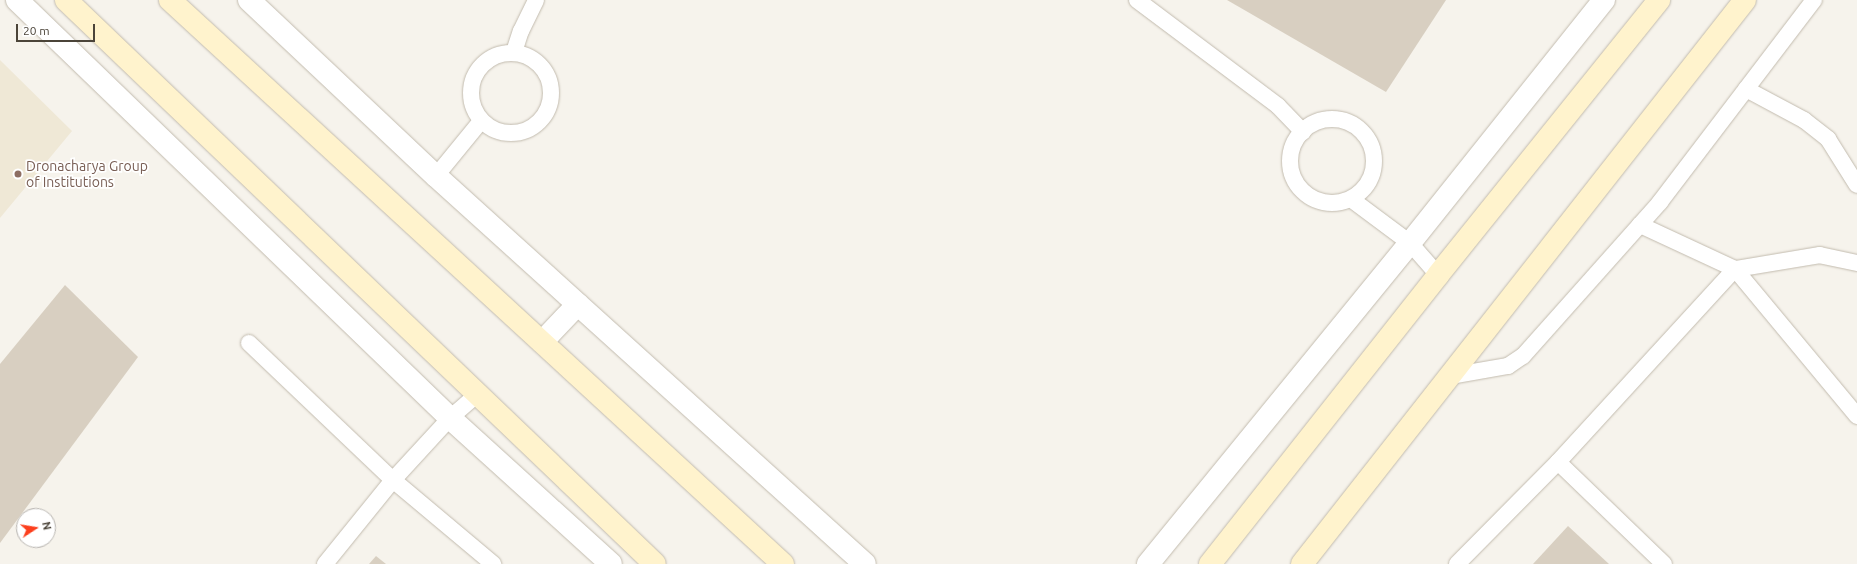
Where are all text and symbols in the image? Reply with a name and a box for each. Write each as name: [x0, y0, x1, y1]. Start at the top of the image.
scale bar: [18, 16, 97, 42]
text: 20 m: [23, 24, 50, 37]
place label: Dronacharya Group of Institutions: [26, 158, 148, 190]
marker: Dronacharya Group of Institutions: [13, 169, 23, 179]
north arrow: [16, 508, 56, 548]
text: N: [40, 520, 53, 531]

